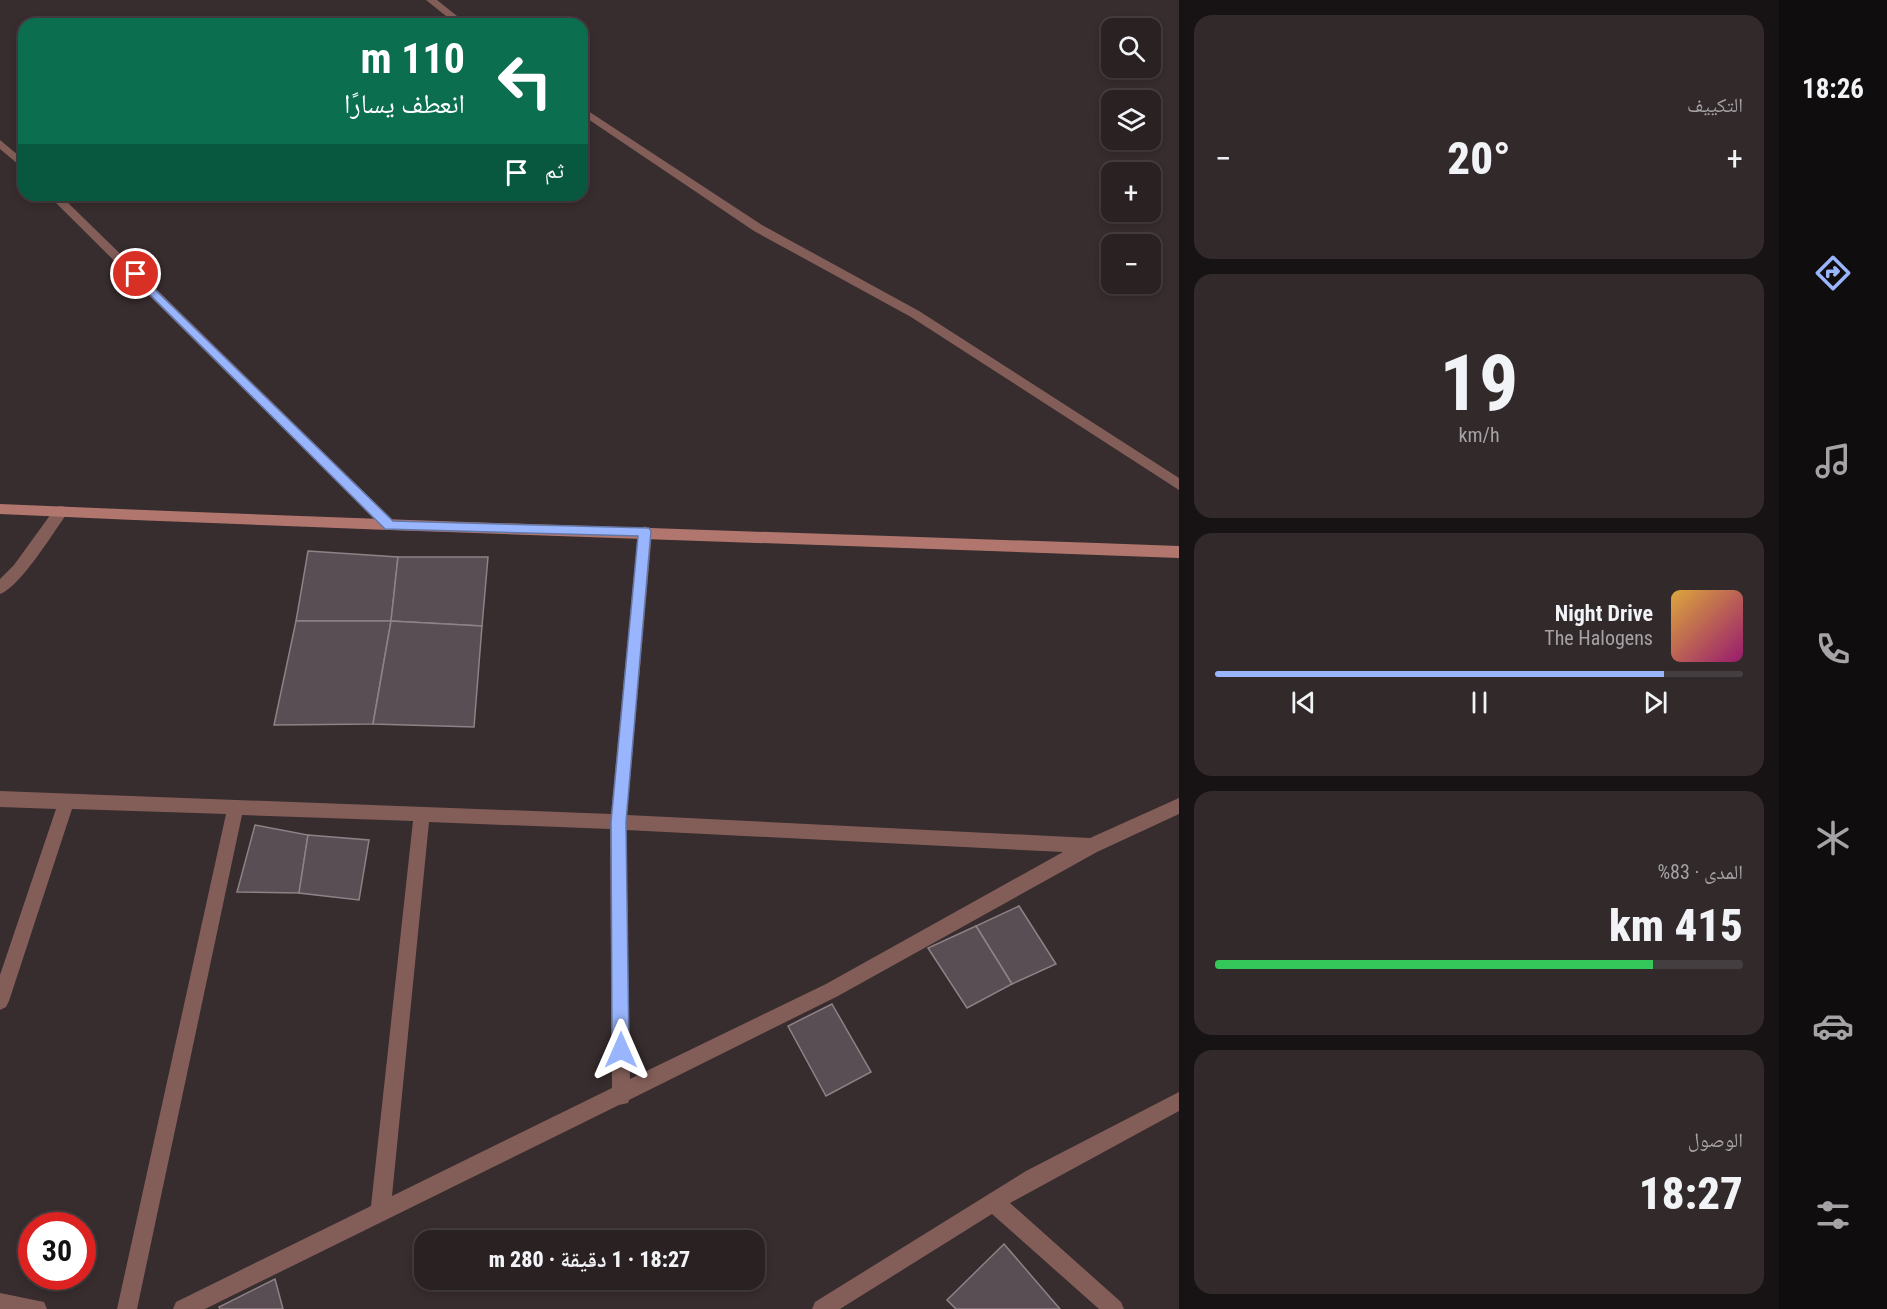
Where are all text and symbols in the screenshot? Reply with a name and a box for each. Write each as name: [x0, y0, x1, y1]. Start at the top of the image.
map controls: [1101, 18, 1161, 294]
button: search: [1101, 18, 1161, 78]
text: 110 m: [360, 34, 465, 83]
icon: left: [486, 42, 564, 120]
text: 18:26: [1802, 73, 1864, 105]
text: انعطف يسارًا: [344, 88, 465, 120]
button: layers: [1101, 90, 1161, 150]
text: التكييف: [1687, 93, 1743, 117]
text: 20°: [1447, 132, 1511, 185]
text: −: [1215, 139, 1232, 178]
text: +: [1727, 139, 1743, 178]
icon: arrive: [500, 156, 533, 189]
text: ثم: [545, 158, 564, 183]
button: +: [1101, 162, 1161, 222]
button: −: [1101, 234, 1161, 294]
pin: [110, 248, 161, 299]
icon: directions: [1812, 252, 1854, 294]
icon: arrive: [119, 257, 152, 290]
text: 19: [1440, 338, 1518, 429]
text: km/h: [1458, 423, 1500, 447]
icon: music: [1812, 440, 1854, 482]
text: Night Drive: [1555, 601, 1653, 626]
text: The Halogens: [1544, 626, 1653, 650]
icon: phone: [1812, 628, 1854, 670]
icon: previous: [1287, 686, 1320, 719]
icon: pause: [1463, 686, 1496, 719]
icon: next: [1639, 686, 1672, 719]
icon: climate: [1812, 817, 1854, 859]
text: المدى · 83%: [1657, 860, 1743, 884]
text: 415 km: [1609, 899, 1743, 952]
icon: car: [1812, 1005, 1854, 1047]
position arrow: [589, 1018, 653, 1082]
text: الوصول: [1688, 1128, 1743, 1152]
text: 18:27: [1639, 1167, 1743, 1220]
icon: filters: [1812, 1194, 1854, 1236]
speed limit sign: 30: [18, 1212, 96, 1290]
text: 18:27 · 1 دقيقة · 280 m: [489, 1247, 690, 1272]

